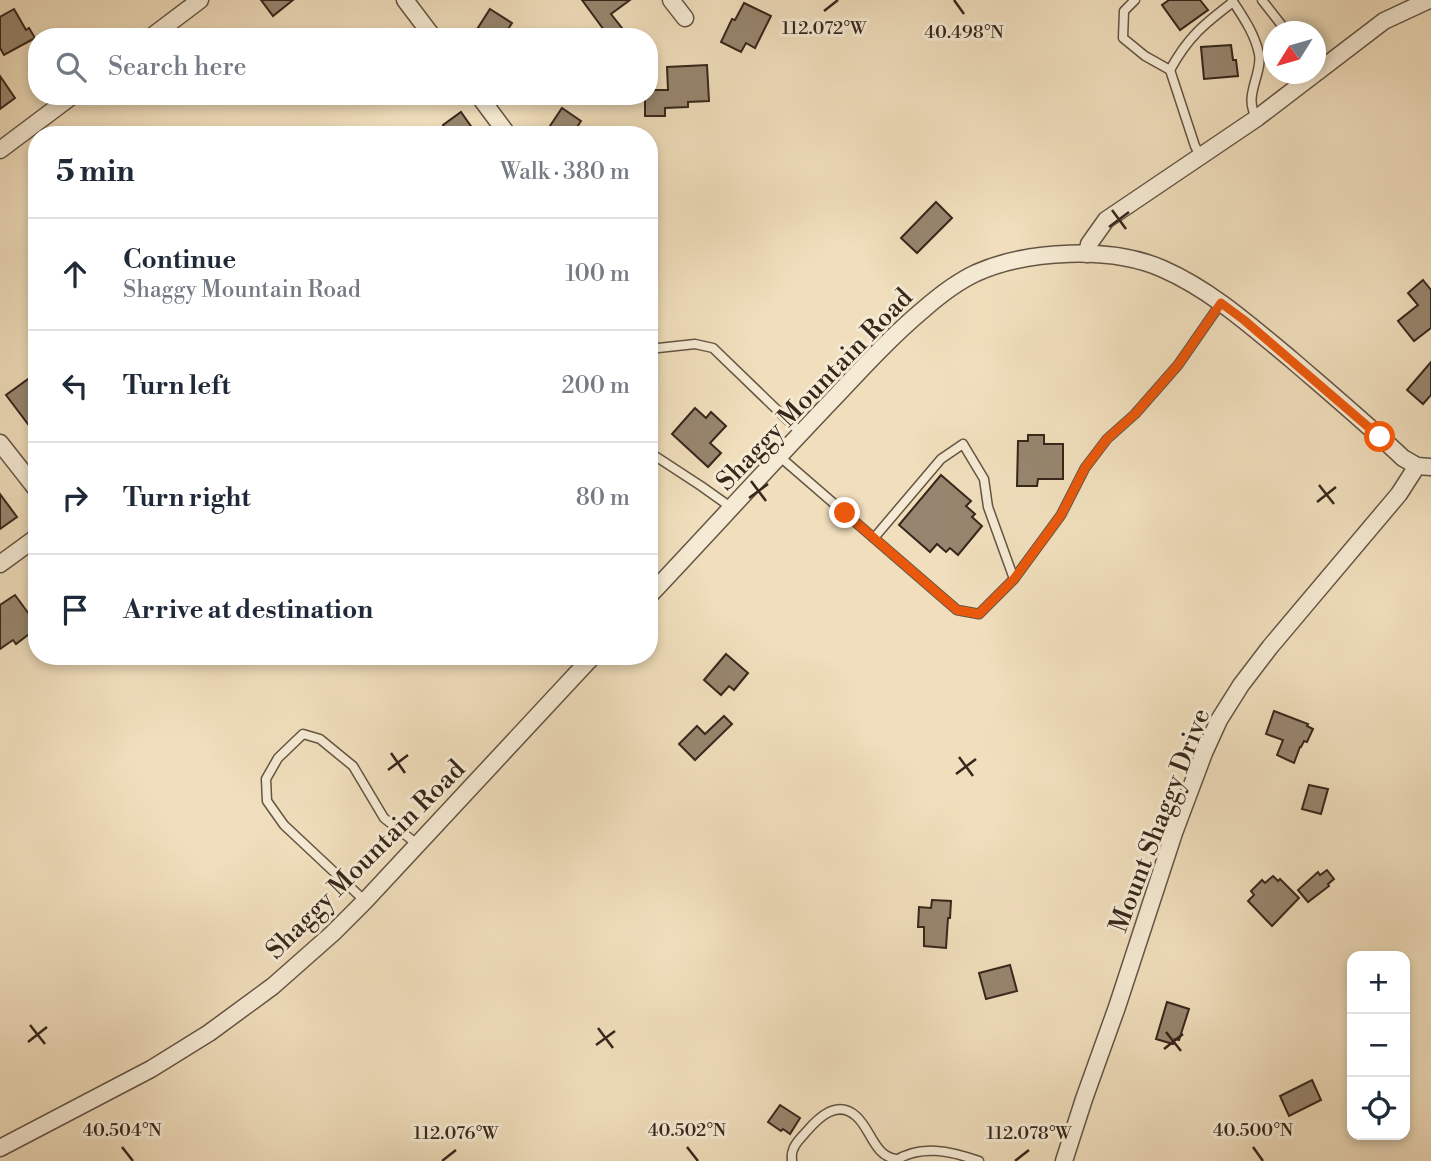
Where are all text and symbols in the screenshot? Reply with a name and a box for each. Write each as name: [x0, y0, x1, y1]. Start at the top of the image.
text: 112.072°W: [782, 17, 867, 40]
text: 40.498°N: [924, 21, 1004, 44]
north arrow: [1263, 21, 1326, 84]
search box: [28, 28, 658, 105]
icon: search: [52, 48, 90, 86]
text: Search here: [108, 51, 247, 83]
text: 5 min: [56, 153, 135, 191]
text: Walk · 380 m: [500, 158, 630, 186]
text: Continue: [123, 244, 236, 276]
icon: ahead: [56, 255, 94, 293]
text: 100 m: [565, 260, 630, 288]
text: Shaggy Mountain Road: [123, 276, 361, 304]
street label: Shaggy Mountain Road: [710, 282, 920, 498]
icon: left: [56, 367, 94, 405]
text: Turn left: [123, 370, 231, 402]
text: 200 m: [562, 372, 630, 400]
route start: [1364, 421, 1395, 452]
icon: right: [56, 479, 94, 517]
text: Turn right: [123, 482, 251, 514]
text: 80 m: [576, 484, 630, 512]
route end: [829, 497, 860, 528]
icon: arrive: [56, 591, 94, 629]
text: Arrive at destination: [123, 594, 373, 626]
street label: Mount Shaggy Drive: [1102, 704, 1217, 937]
street label: Shaggy Mountain Road: [259, 753, 472, 966]
map controls: [1347, 951, 1410, 1140]
button: +: [1347, 951, 1410, 1014]
button: −: [1347, 1014, 1410, 1077]
button: locate: [1347, 1077, 1410, 1140]
text: 40.504°N: [82, 1119, 162, 1142]
text: 40.502°N: [648, 1119, 727, 1142]
text: 40.500°N: [1213, 1119, 1294, 1142]
text: 112.076°W: [414, 1122, 499, 1145]
text: 112.078°W: [986, 1122, 1072, 1145]

